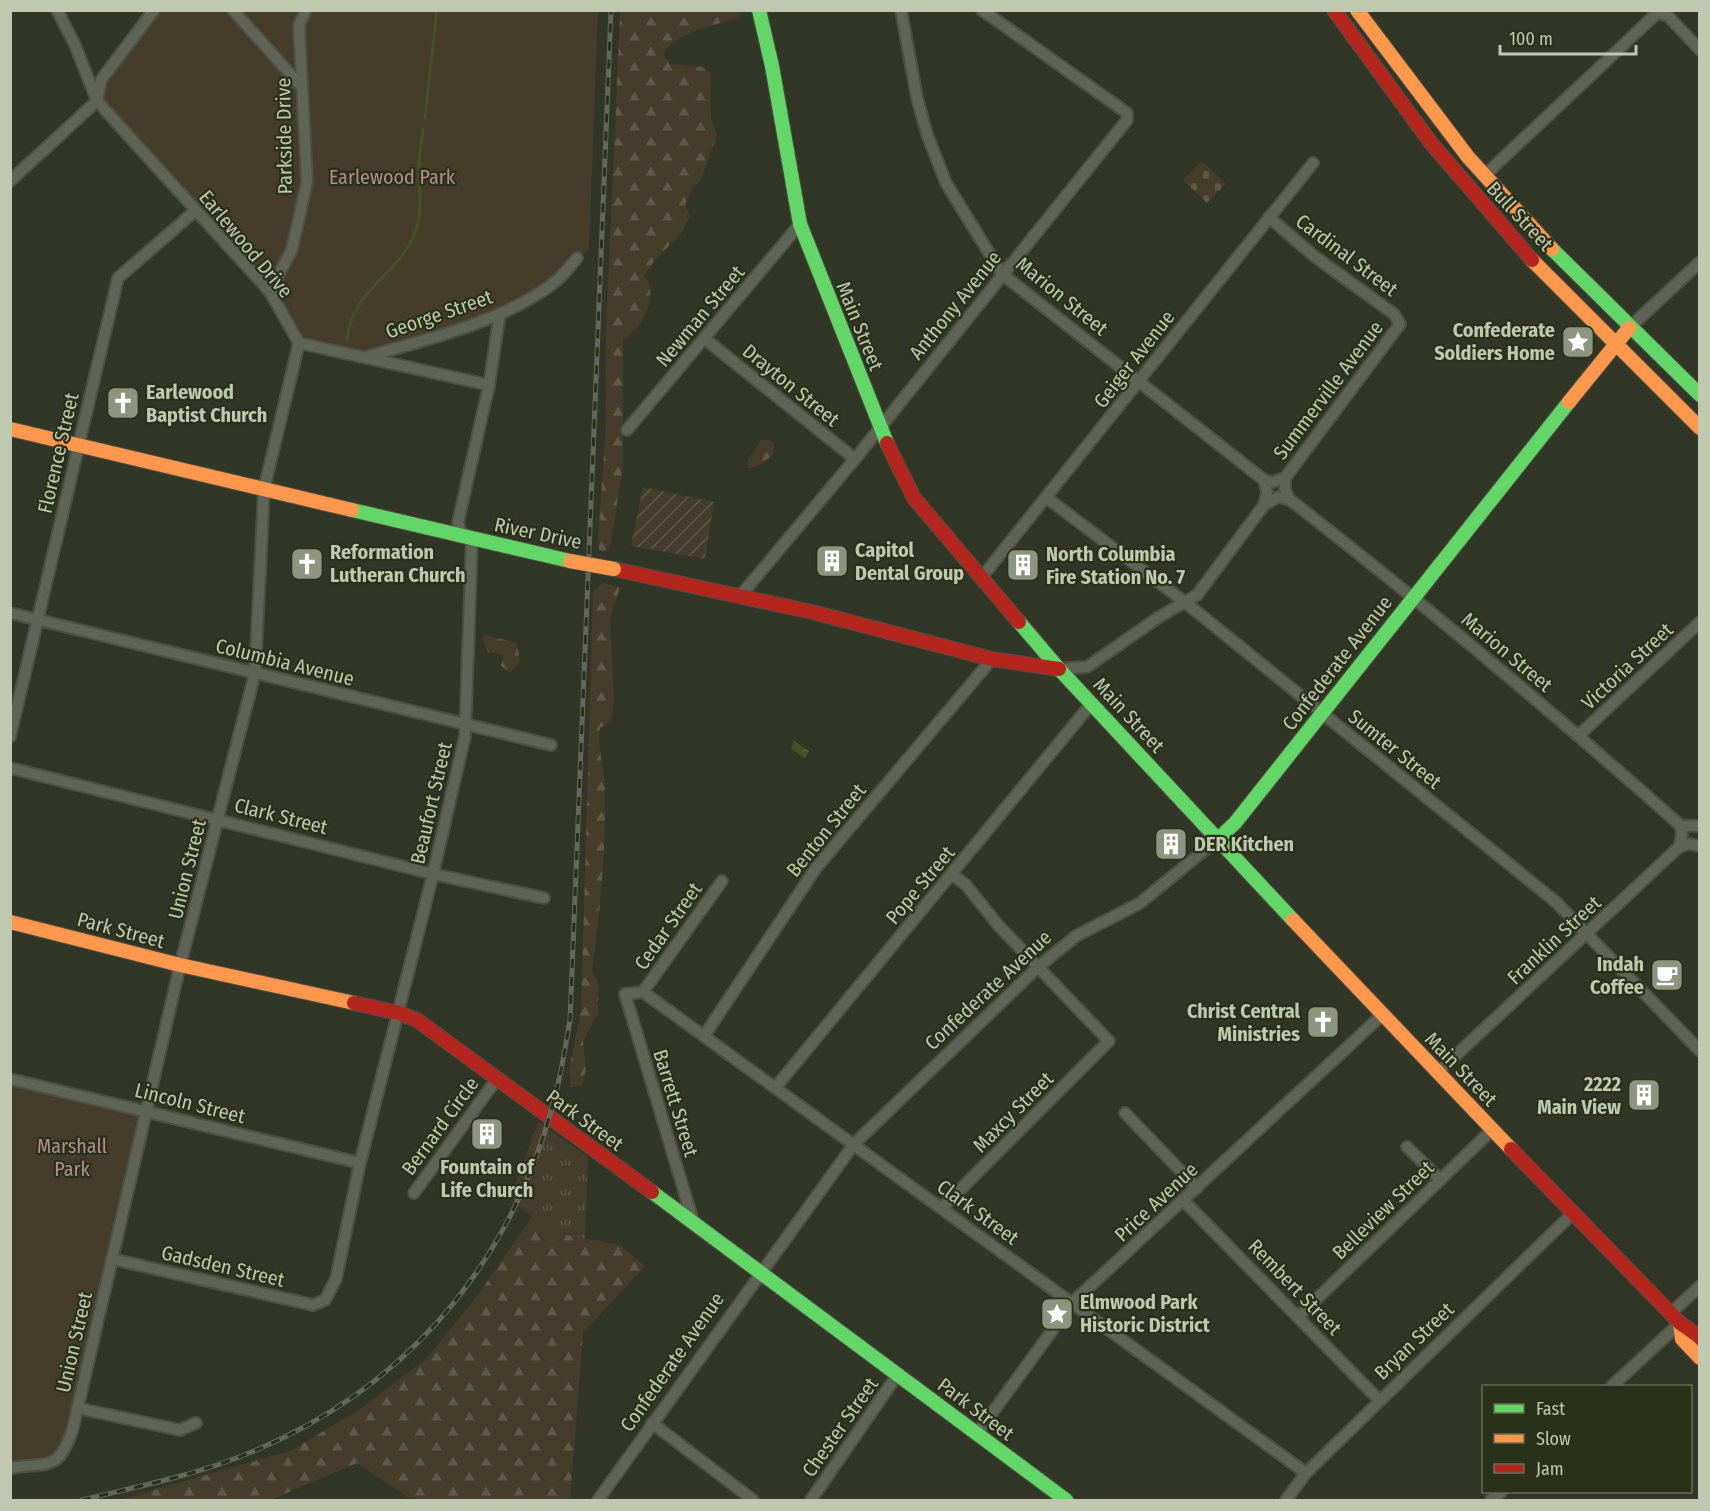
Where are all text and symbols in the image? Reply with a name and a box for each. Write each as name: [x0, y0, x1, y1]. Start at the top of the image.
scale bar: [1500, 18, 1636, 56]
text: 100 m: [1509, 28, 1553, 50]
street label: Parkside Drive: [271, 77, 297, 195]
park label: Earlewood Park: [329, 165, 456, 189]
street label: Bull Street: [1482, 176, 1558, 256]
street label: Earlewood Drive: [194, 185, 298, 303]
street label: Cardinal Street: [1291, 209, 1403, 301]
street label: Anthony Avenue: [904, 246, 1006, 364]
street label: Marion Street: [1011, 252, 1113, 341]
street label: Newman Street: [651, 260, 750, 371]
street label: Main Street: [831, 278, 889, 374]
street label: George Street: [382, 284, 496, 343]
street label: Geiger Avenue: [1088, 305, 1180, 413]
street label: Summerville Avenue: [1268, 316, 1388, 464]
place label: Confederate Soldiers Home: [1434, 318, 1555, 365]
place icon: Confederate Soldiers Home: [1560, 324, 1596, 360]
street label: Drayton Street: [738, 339, 845, 432]
place label: Earlewood Baptist Church: [146, 380, 267, 427]
church icon: Earlewood Baptist Church: [105, 385, 141, 421]
street label: Florence Street: [32, 390, 84, 516]
street label: River Drive: [492, 512, 584, 554]
place label: Capitol Dental Group: [855, 538, 964, 585]
place label: Reformation Lutheran Church: [330, 540, 465, 587]
place label: North Columbia Fire Station No. 7: [1046, 542, 1185, 589]
building icon: Capitol Dental Group: [814, 543, 850, 579]
church icon: Reformation Lutheran Church: [289, 546, 325, 582]
building icon: North Columbia Fire Station No. 7: [1005, 547, 1041, 583]
street label: Confederate Avenue: [1277, 591, 1397, 735]
street label: Marion Street: [1457, 607, 1558, 697]
street label: Victoria Street: [1576, 617, 1678, 714]
street label: Columbia Avenue: [213, 633, 357, 691]
street label: Main Street: [1088, 673, 1170, 758]
street label: Sumter Street: [1344, 704, 1447, 794]
street label: Beaufort Street: [405, 739, 457, 866]
street label: Benton Street: [781, 778, 871, 881]
street label: Clark Street: [232, 793, 330, 839]
street label: Union Street: [163, 816, 211, 922]
building icon: DER Kitchen: [1153, 826, 1189, 862]
place label: DER Kitchen: [1194, 832, 1294, 856]
street label: Pope Street: [880, 841, 960, 929]
street label: Cedar Street: [629, 877, 707, 974]
street label: Franklin Street: [1502, 890, 1606, 989]
street label: Park Street: [75, 907, 168, 953]
street label: Confederate Avenue: [920, 925, 1056, 1055]
place label: Indah Coffee: [1590, 952, 1644, 999]
cafe icon: Indah Coffee: [1649, 957, 1685, 993]
place label: Christ Central Ministries: [1187, 999, 1301, 1046]
church icon: Christ Central Ministries: [1305, 1004, 1341, 1040]
street label: Main Street: [1420, 1027, 1502, 1111]
street label: Barrett Street: [648, 1046, 704, 1160]
street label: Maxcy Street: [968, 1066, 1059, 1157]
street label: Bernard Circle: [396, 1072, 484, 1180]
place label: 2222 Main View: [1537, 1072, 1621, 1119]
building icon: 2222 Main View: [1626, 1077, 1662, 1113]
street label: Lincoln Street: [132, 1078, 248, 1128]
street label: Park Street: [542, 1084, 629, 1156]
building icon: Fountain of Life Church: [469, 1116, 505, 1152]
park label: Marshall Park: [37, 1134, 107, 1181]
place label: Fountain of Life Church: [440, 1155, 535, 1202]
street label: Belleview Street: [1327, 1155, 1439, 1264]
street label: Price Avenue: [1109, 1157, 1203, 1247]
street label: Clark Street: [932, 1174, 1024, 1250]
street label: Rembert Street: [1243, 1234, 1347, 1340]
street label: Gadsden Street: [159, 1240, 287, 1292]
street label: Confederate Avenue: [615, 1288, 729, 1436]
street label: Union Street: [51, 1289, 97, 1395]
place label: Elmwood Park Historic District: [1080, 1290, 1211, 1337]
place icon: Elmwood Park Historic District: [1039, 1296, 1075, 1332]
street label: Bryan Street: [1369, 1297, 1459, 1385]
street label: Chester Street: [797, 1372, 883, 1481]
street label: Park Street: [933, 1373, 1019, 1446]
legend: [1482, 1385, 1692, 1493]
text: Fast: [1536, 1398, 1565, 1420]
text: Slow: [1536, 1428, 1571, 1450]
text: Jam: [1536, 1458, 1564, 1480]

